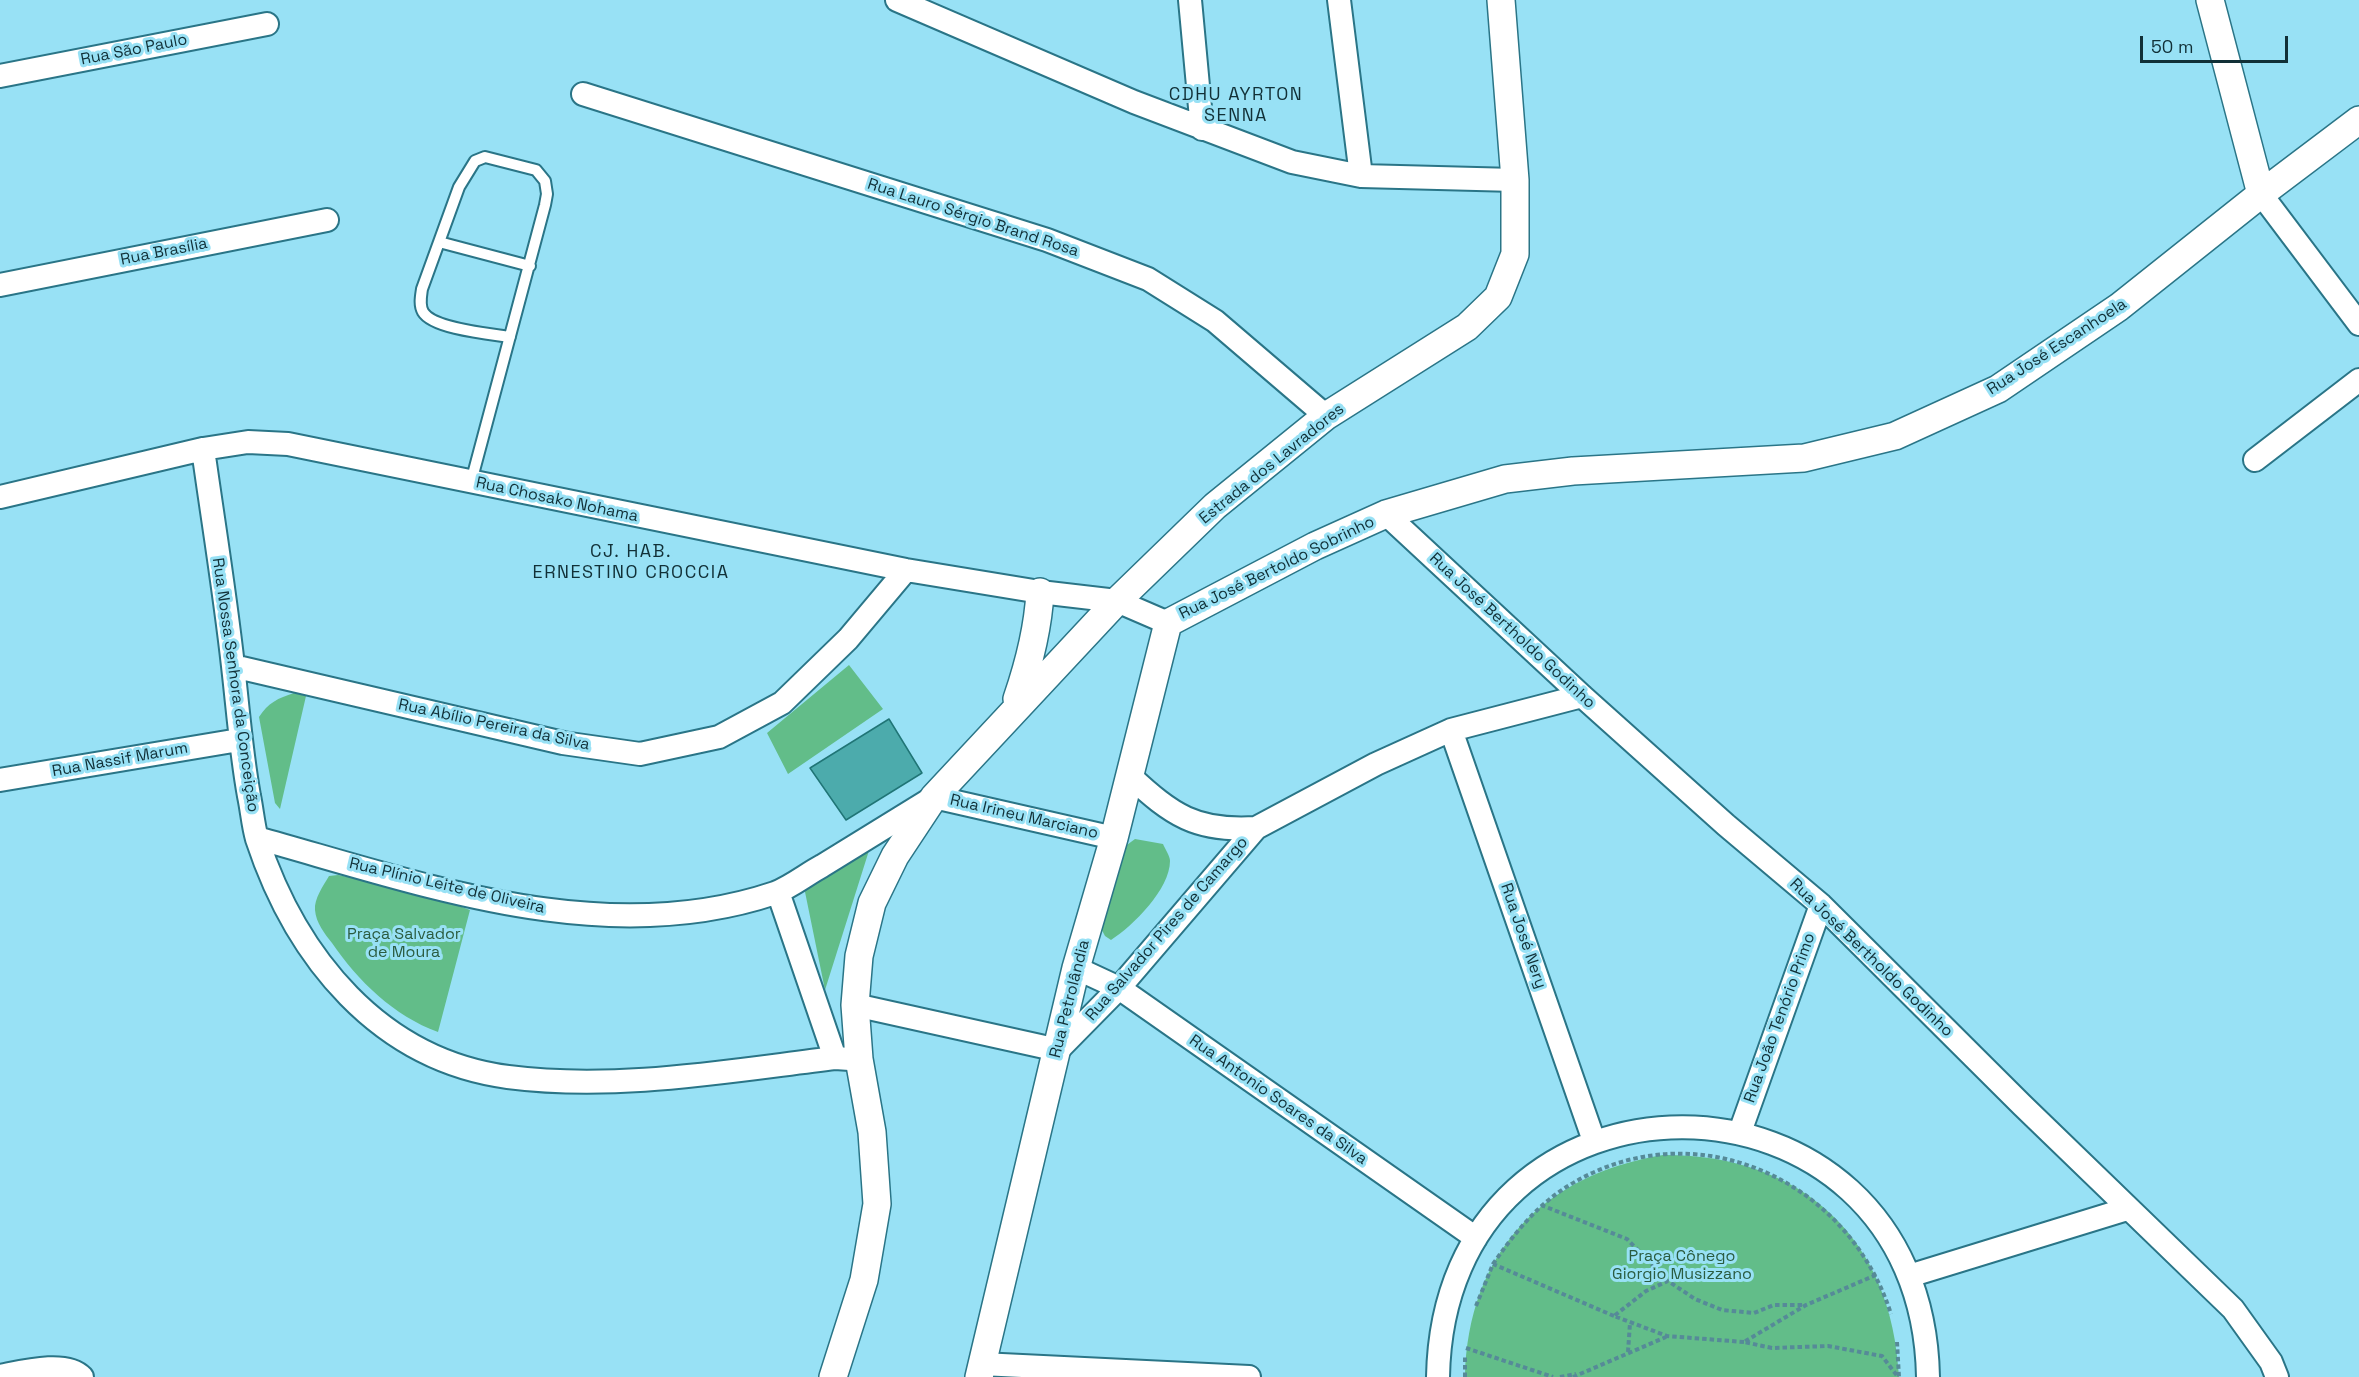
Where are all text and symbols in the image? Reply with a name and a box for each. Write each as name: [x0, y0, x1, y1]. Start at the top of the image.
scale bar: [2143, 24, 2292, 62]
street label: Rua São Paulo: [79, 30, 189, 70]
text: 50 m: [2151, 35, 2193, 58]
district label: CDHU AYRTON SENNA: [1169, 84, 1303, 127]
street label: Rua Lauro Sérgio Brand Rosa: [865, 175, 1081, 261]
street label: Rua Brasília: [119, 234, 209, 270]
street label: Rua José Escanhoela: [1984, 295, 2130, 399]
street label: Estrada dos Lavradores: [1196, 400, 1348, 528]
street label: Rua Chosako Nohama: [474, 473, 640, 527]
street label: Rua José Bertoldo Sobrinho: [1176, 512, 1378, 624]
district label: CJ. HAB. ERNESTINO CROCCIA: [533, 541, 729, 584]
street label: Rua José Bertholdo Godinho: [1425, 549, 1599, 713]
street label: Rua Nossa Senhora da Conceição: [208, 557, 262, 813]
street label: Rua Abílio Pereira da Silva: [397, 695, 591, 755]
street label: Rua Nassif Marum: [51, 739, 189, 781]
street label: Rua Irineu Marciano: [948, 791, 1100, 843]
street label: Rua Salvador Pires de Camargo: [1082, 833, 1252, 1025]
street label: Rua Plínio Leite de Oliveira: [347, 854, 547, 918]
street label: Rua José Bertholdo Godinho: [1785, 875, 1957, 1041]
street label: Rua José Nery: [1496, 881, 1550, 991]
park label: Praça Salvador de Moura: [347, 925, 461, 963]
street label: Rua João Tenório Primo: [1740, 930, 1820, 1106]
street label: Rua Petrolândia: [1046, 938, 1094, 1060]
street label: Rua Antonio Soares da Silva: [1185, 1031, 1371, 1169]
park label: Praça Cônego Giorgio Musizzano: [1612, 1247, 1752, 1285]

